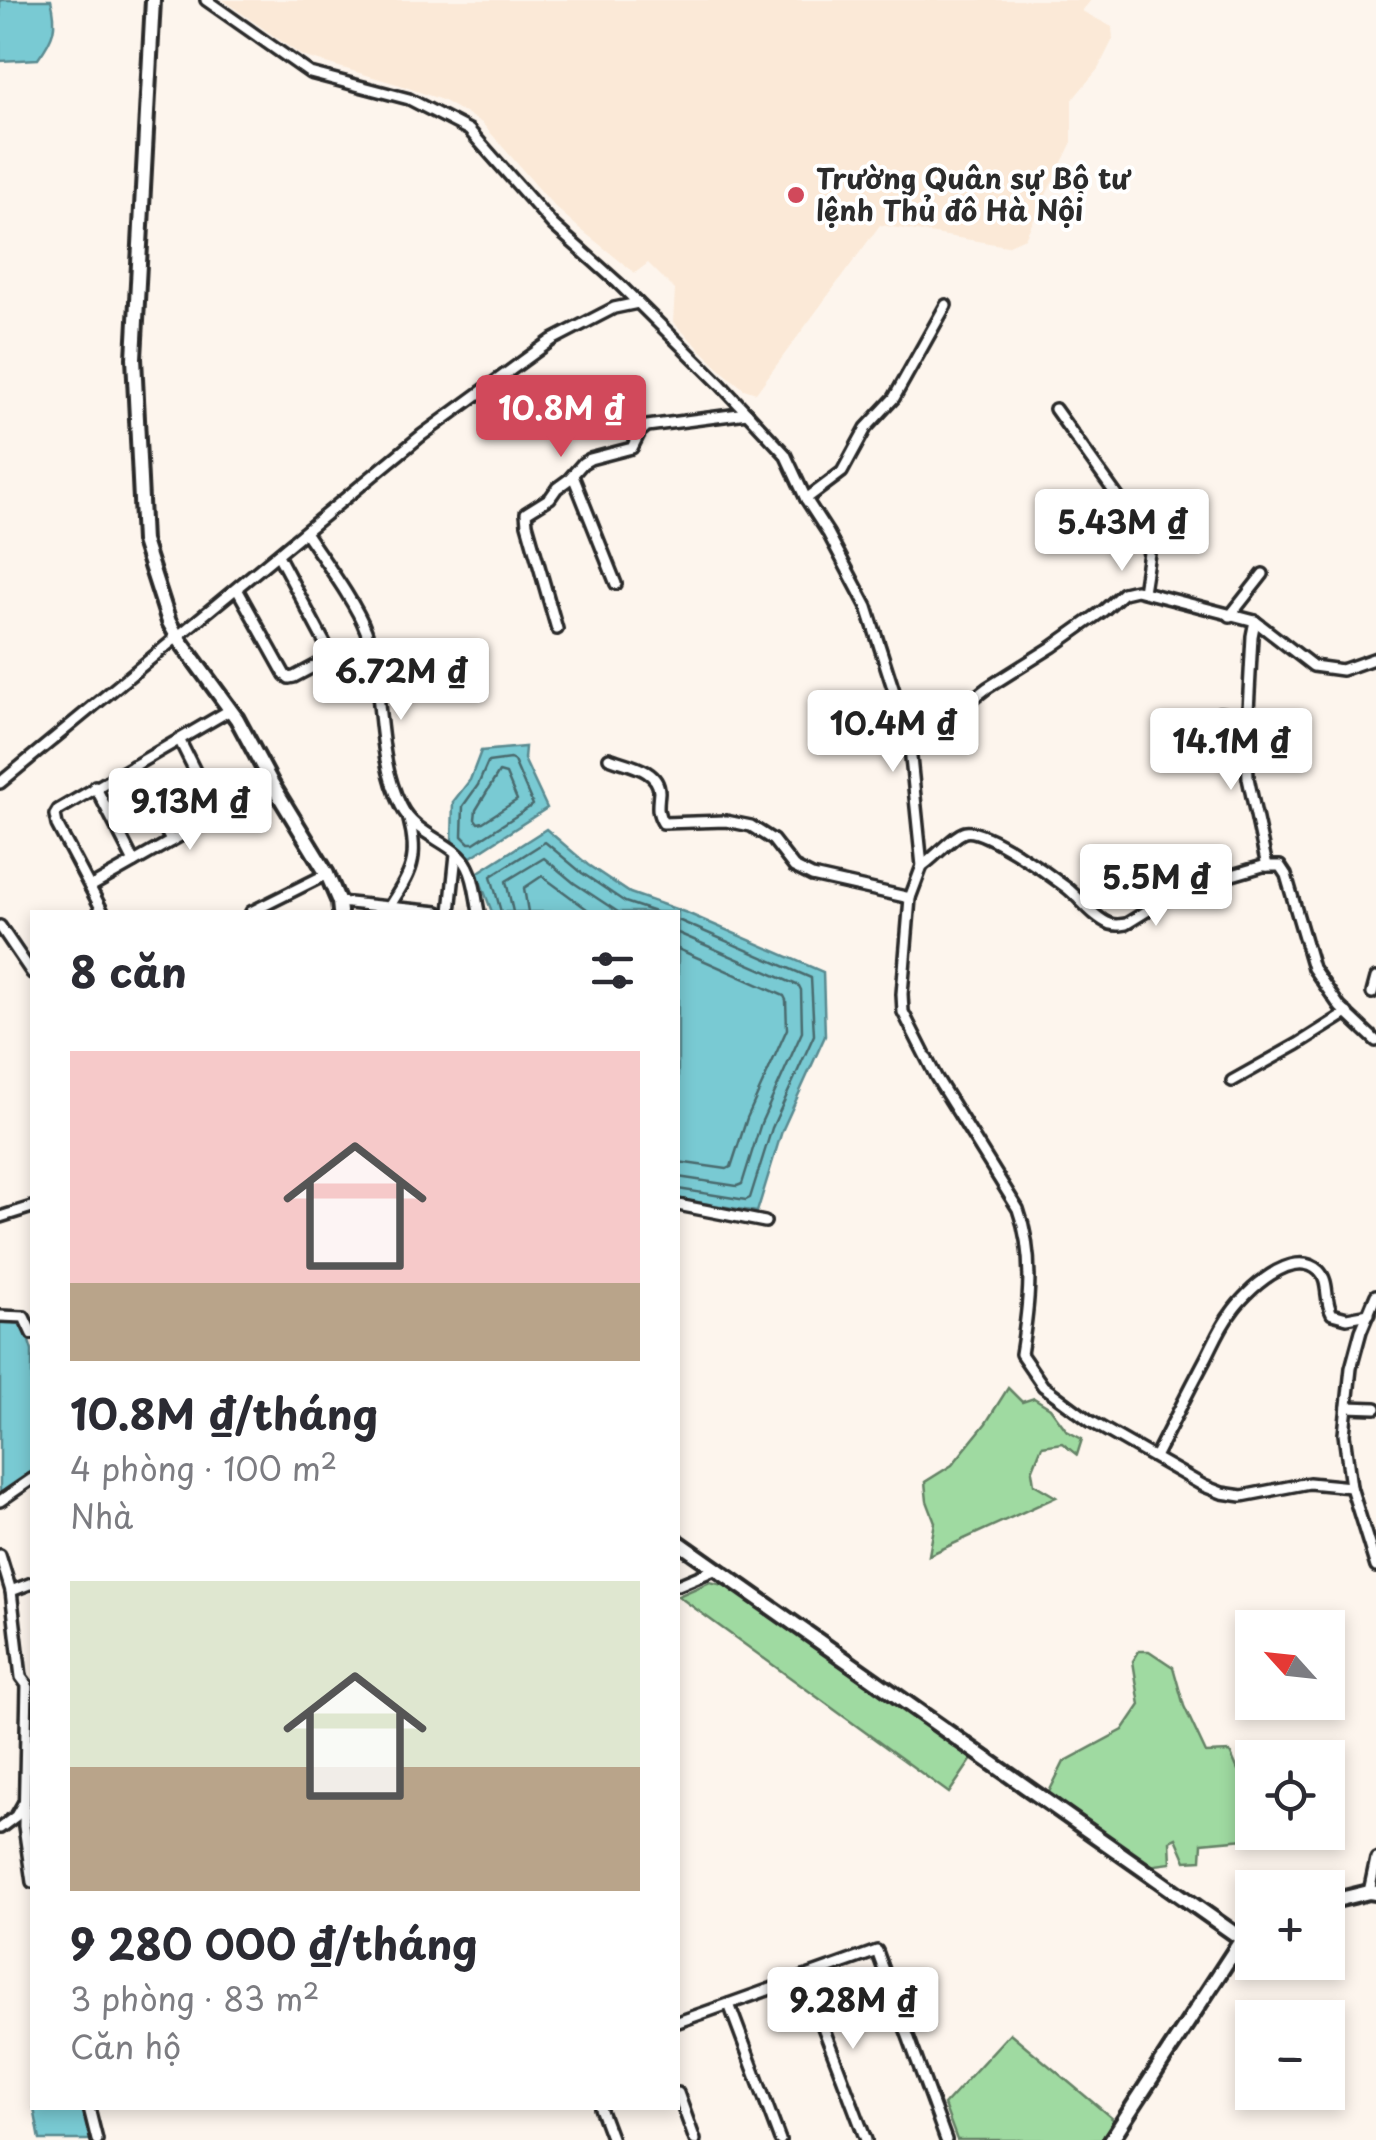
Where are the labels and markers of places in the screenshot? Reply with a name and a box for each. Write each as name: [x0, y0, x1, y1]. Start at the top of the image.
place label: Trường Quân sự Bộ tư lệnh Thủ đô Hà Nội: [816, 156, 1132, 231]
marker: Trường Quân sự Bộ tư lệnh Thủ đô Hà Nội: [785, 184, 807, 206]
pin: 10.8M ₫: [469, 375, 653, 460]
pin: 5.43M ₫: [1030, 489, 1214, 574]
pin: 6.72M ₫: [309, 638, 493, 723]
pin: 10.4M ₫: [801, 690, 985, 775]
pin: 14.1M ₫: [1139, 708, 1323, 793]
pin: 9.13M ₫: [98, 768, 282, 853]
pin: 5.5M ₫: [1075, 844, 1237, 929]
pin: 9.28M ₫: [761, 1967, 945, 2052]

